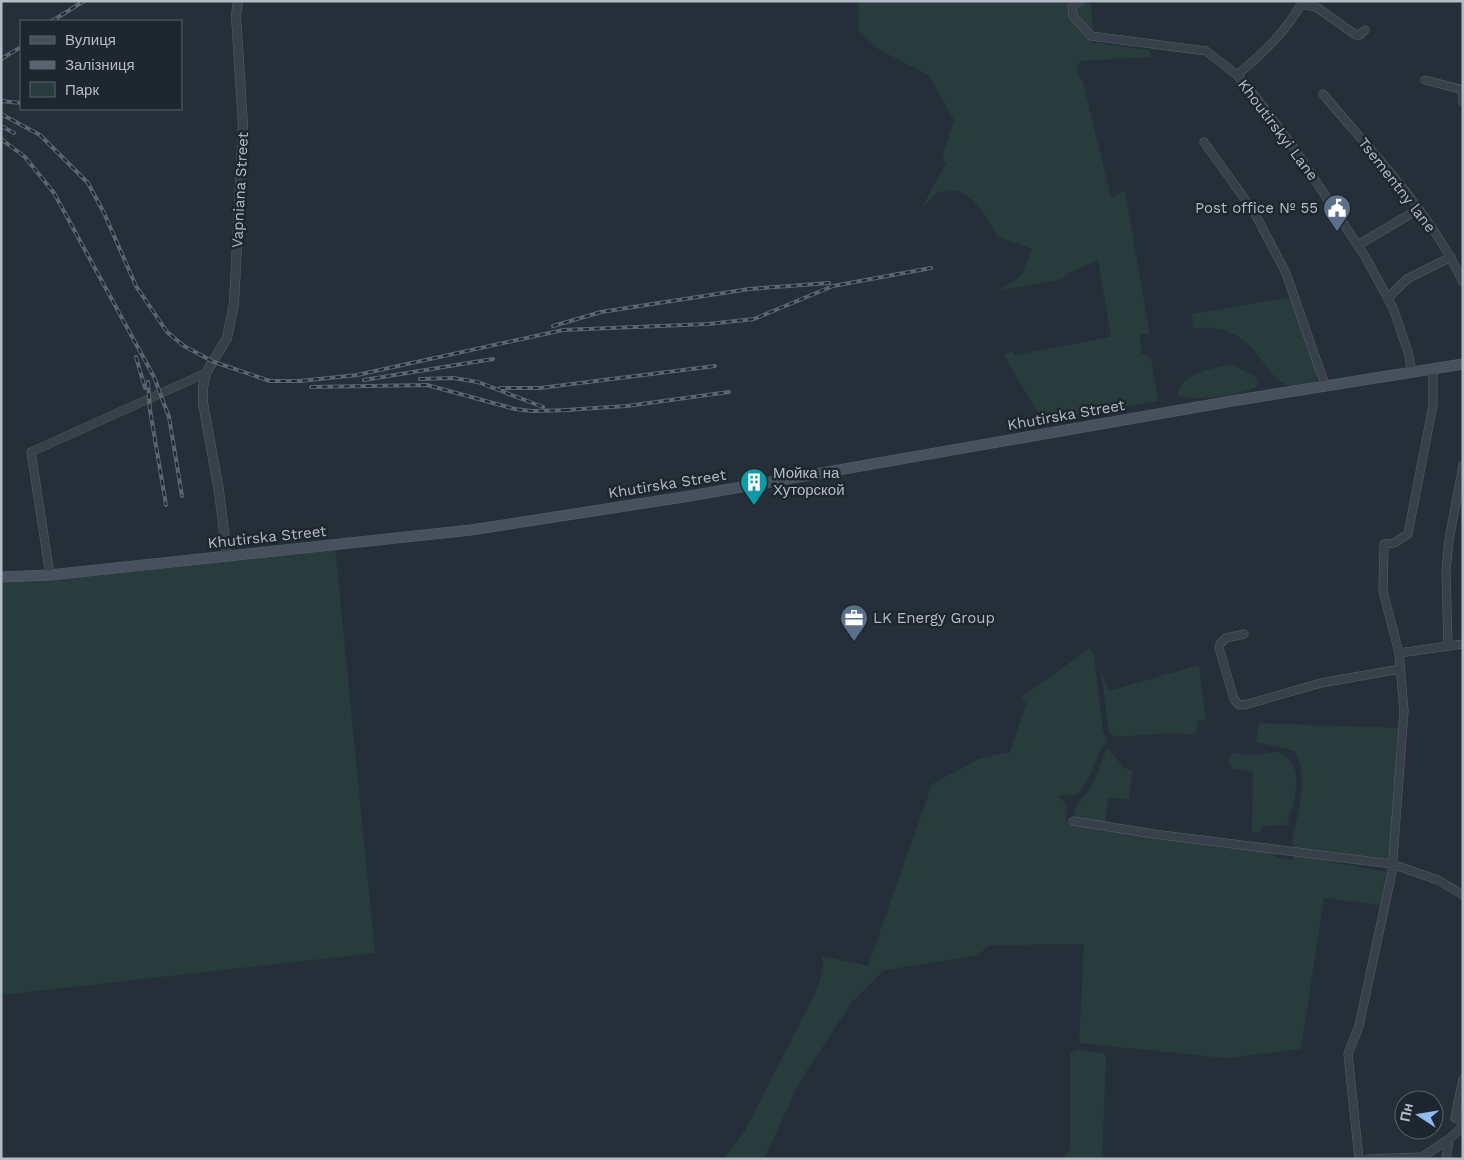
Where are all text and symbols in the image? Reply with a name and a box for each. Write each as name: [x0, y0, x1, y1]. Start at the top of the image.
legend: [20, 20, 182, 110]
text: Вулиця: [65, 31, 116, 49]
text: Залізниця: [65, 56, 135, 74]
street label: Khoutirskyi Lane: [1234, 76, 1322, 184]
text: Парк: [65, 81, 99, 99]
street label: Vapniana Street: [228, 131, 252, 248]
street label: Tsementny lane: [1354, 134, 1440, 236]
public building icon: Post office № 55: [1322, 193, 1352, 232]
place label: Post office № 55: [1195, 199, 1318, 217]
street label: Khutirska Street: [1006, 396, 1127, 434]
place label: Мойка на Хуторской: [773, 464, 845, 499]
street label: Khutirska Street: [607, 466, 728, 502]
building icon: Мойка на Хуторской: [739, 467, 769, 506]
street label: Khutirska Street: [207, 522, 328, 552]
office icon: LK Energy Group: [839, 603, 869, 642]
place label: LK Energy Group: [873, 609, 995, 627]
north arrow: [1394, 1090, 1444, 1140]
text: Пн: [1397, 1102, 1416, 1123]

